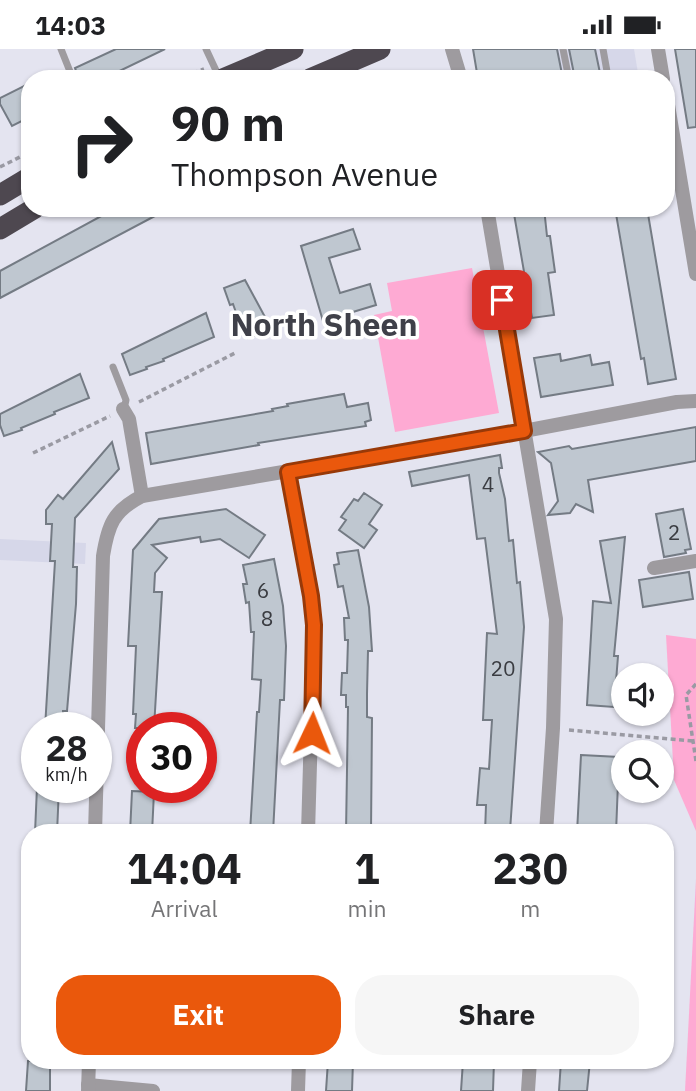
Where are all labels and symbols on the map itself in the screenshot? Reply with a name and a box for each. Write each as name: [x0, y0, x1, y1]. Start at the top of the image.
pin: [472, 270, 532, 330]
district label: North Sheen: [230, 303, 418, 345]
house number: 4: [482, 470, 494, 498]
house number: 2: [668, 518, 680, 546]
house number: 6: [257, 576, 269, 604]
house number: 8: [261, 604, 273, 632]
house number: 20: [490, 654, 516, 682]
position arrow: [275, 696, 349, 770]
speed limit sign: 30: [126, 712, 217, 803]

